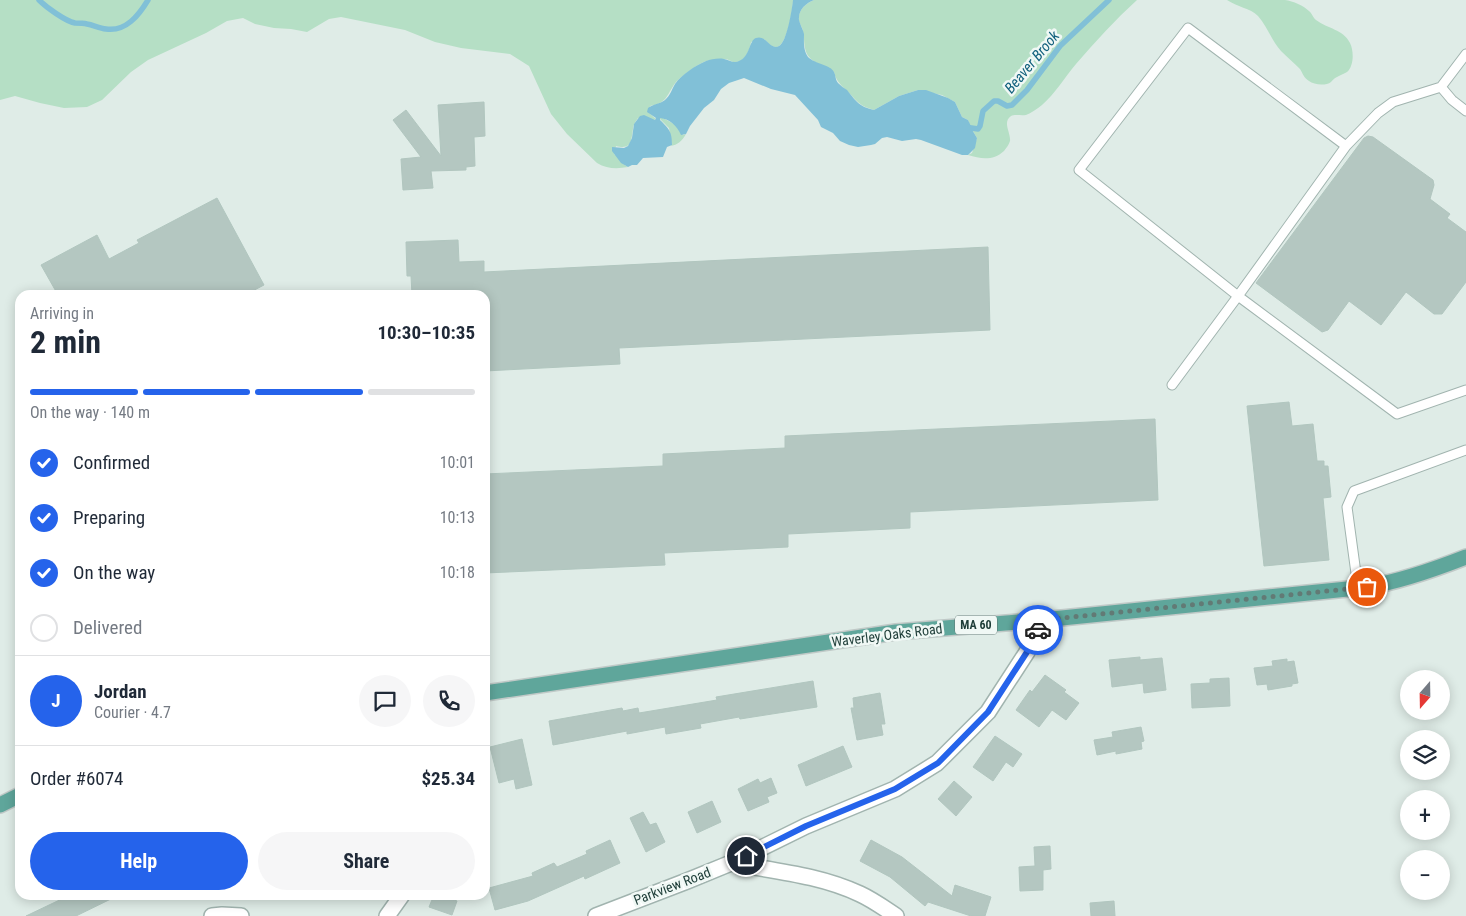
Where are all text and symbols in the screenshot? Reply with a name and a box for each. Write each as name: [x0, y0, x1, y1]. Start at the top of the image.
water label: Beaver Brook: [1001, 27, 1064, 97]
text: Arriving in: [30, 304, 94, 323]
text: 10:30–10:35: [377, 321, 475, 344]
text: 2 min: [30, 323, 101, 361]
text: On the way · 140 m: [30, 403, 150, 422]
icon: check: [30, 449, 58, 477]
text: Confirmed: [73, 451, 150, 474]
text: 10:01: [440, 453, 475, 472]
icon: check: [30, 504, 58, 532]
text: Preparing: [73, 506, 145, 529]
text: 10:13: [440, 508, 475, 527]
icon: check: [30, 559, 58, 587]
text: On the way: [73, 561, 155, 584]
text: 10:18: [440, 563, 475, 582]
pin: [1346, 566, 1388, 608]
icon: bag: [1353, 573, 1381, 601]
courier: [1013, 605, 1063, 655]
text: Delivered: [73, 616, 142, 639]
road number: MA 60: [955, 616, 997, 634]
icon: car: [1024, 616, 1052, 644]
street label: Waverley Oaks Road: [831, 620, 943, 650]
north arrow: [1400, 670, 1450, 720]
map controls: [1400, 670, 1450, 900]
button: chat: [359, 675, 411, 727]
button: phone: [423, 675, 475, 727]
text: Jordan: [94, 680, 147, 703]
text: J: [51, 689, 61, 712]
text: Courier · 4.7: [94, 703, 171, 722]
button: layers: [1400, 730, 1450, 780]
text: Order #6074: [30, 767, 123, 790]
text: $25.34: [421, 767, 475, 790]
button: +: [1400, 790, 1450, 840]
button: Help: [30, 832, 248, 890]
button: Share: [258, 832, 475, 890]
pin: [725, 835, 767, 877]
icon: home: [732, 842, 760, 870]
button: −: [1400, 850, 1450, 900]
street label: Parkview Road: [631, 864, 713, 908]

